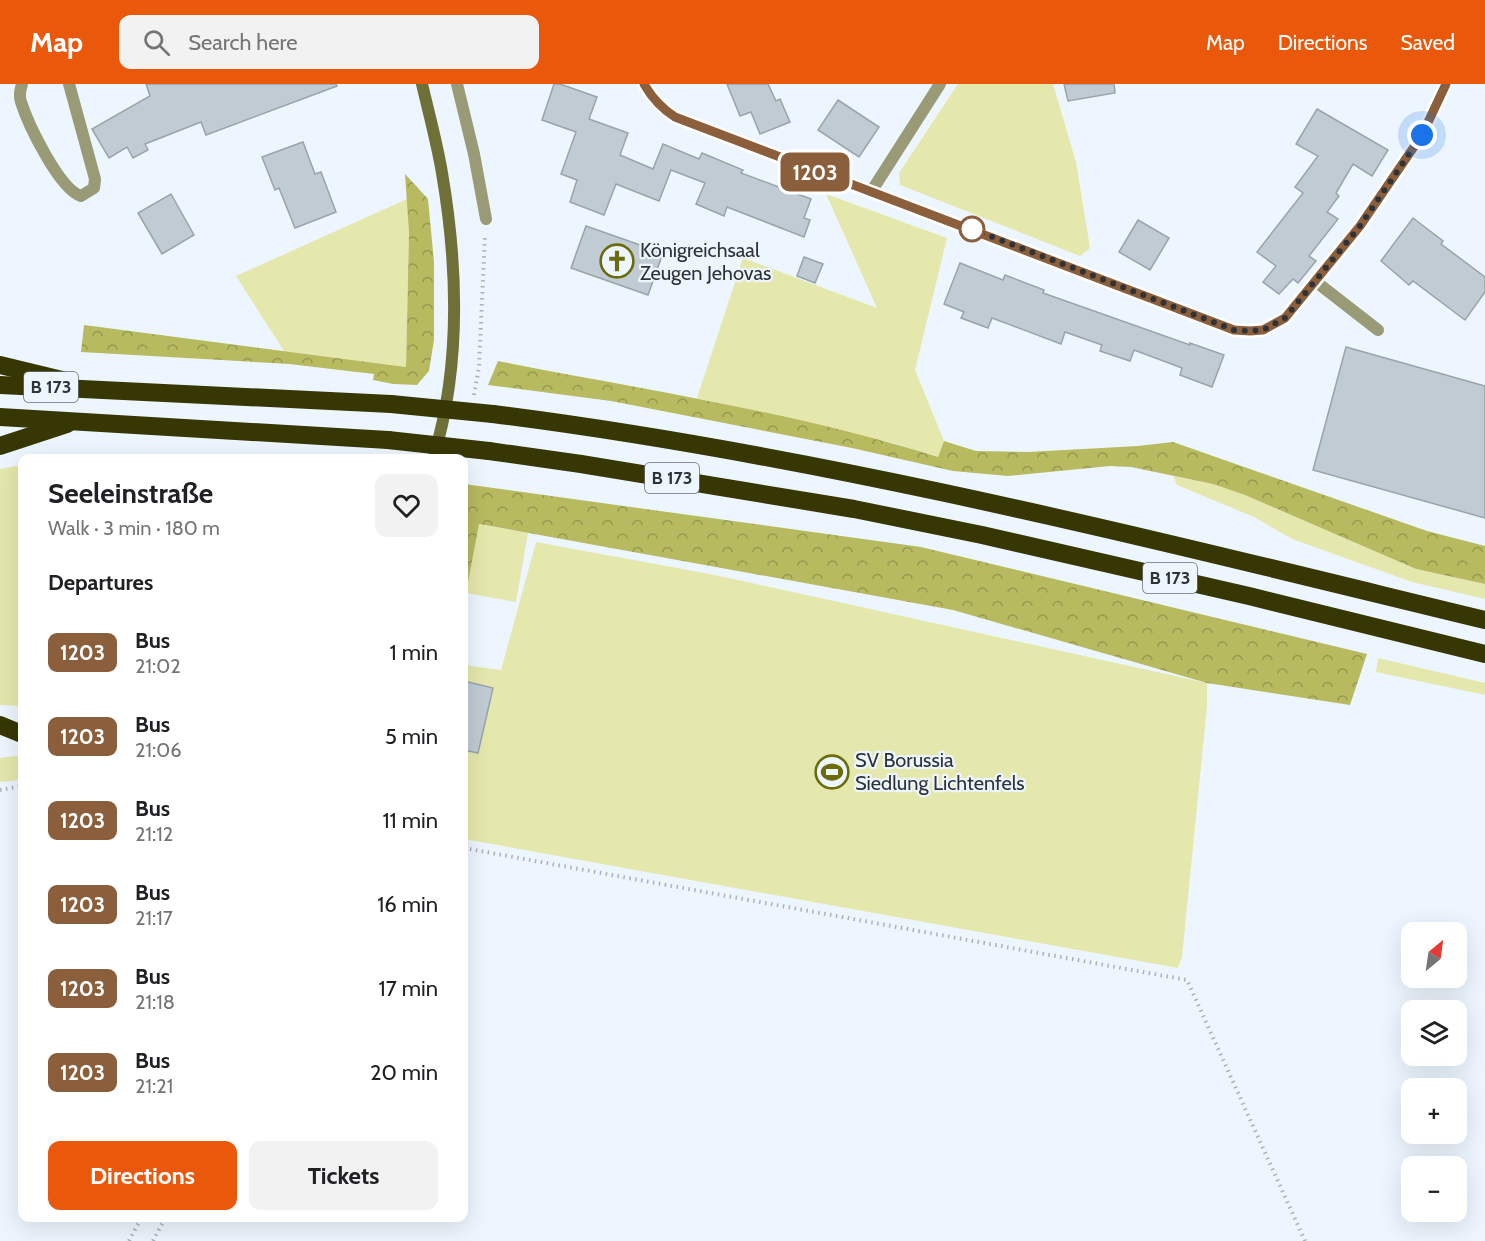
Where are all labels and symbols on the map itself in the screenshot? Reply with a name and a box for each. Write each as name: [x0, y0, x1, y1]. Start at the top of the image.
your location: [1407, 120, 1437, 150]
line badge: 1203: [773, 152, 857, 191]
unlabelled marker: [959, 216, 985, 242]
place label: Königreichsaal Zeugen Jehovas: [640, 238, 771, 285]
church icon: Königreichsaal Zeugen Jehovas: [599, 243, 635, 279]
road number: B 173: [24, 372, 78, 402]
road number: B 173: [645, 463, 699, 493]
road number: B 173: [1143, 563, 1197, 593]
place label: SV Borussia Siedlung Lichtenfels: [855, 748, 1025, 795]
sports icon: SV Borussia Siedlung Lichtenfels: [814, 754, 850, 790]
north arrow: [1401, 922, 1467, 988]

